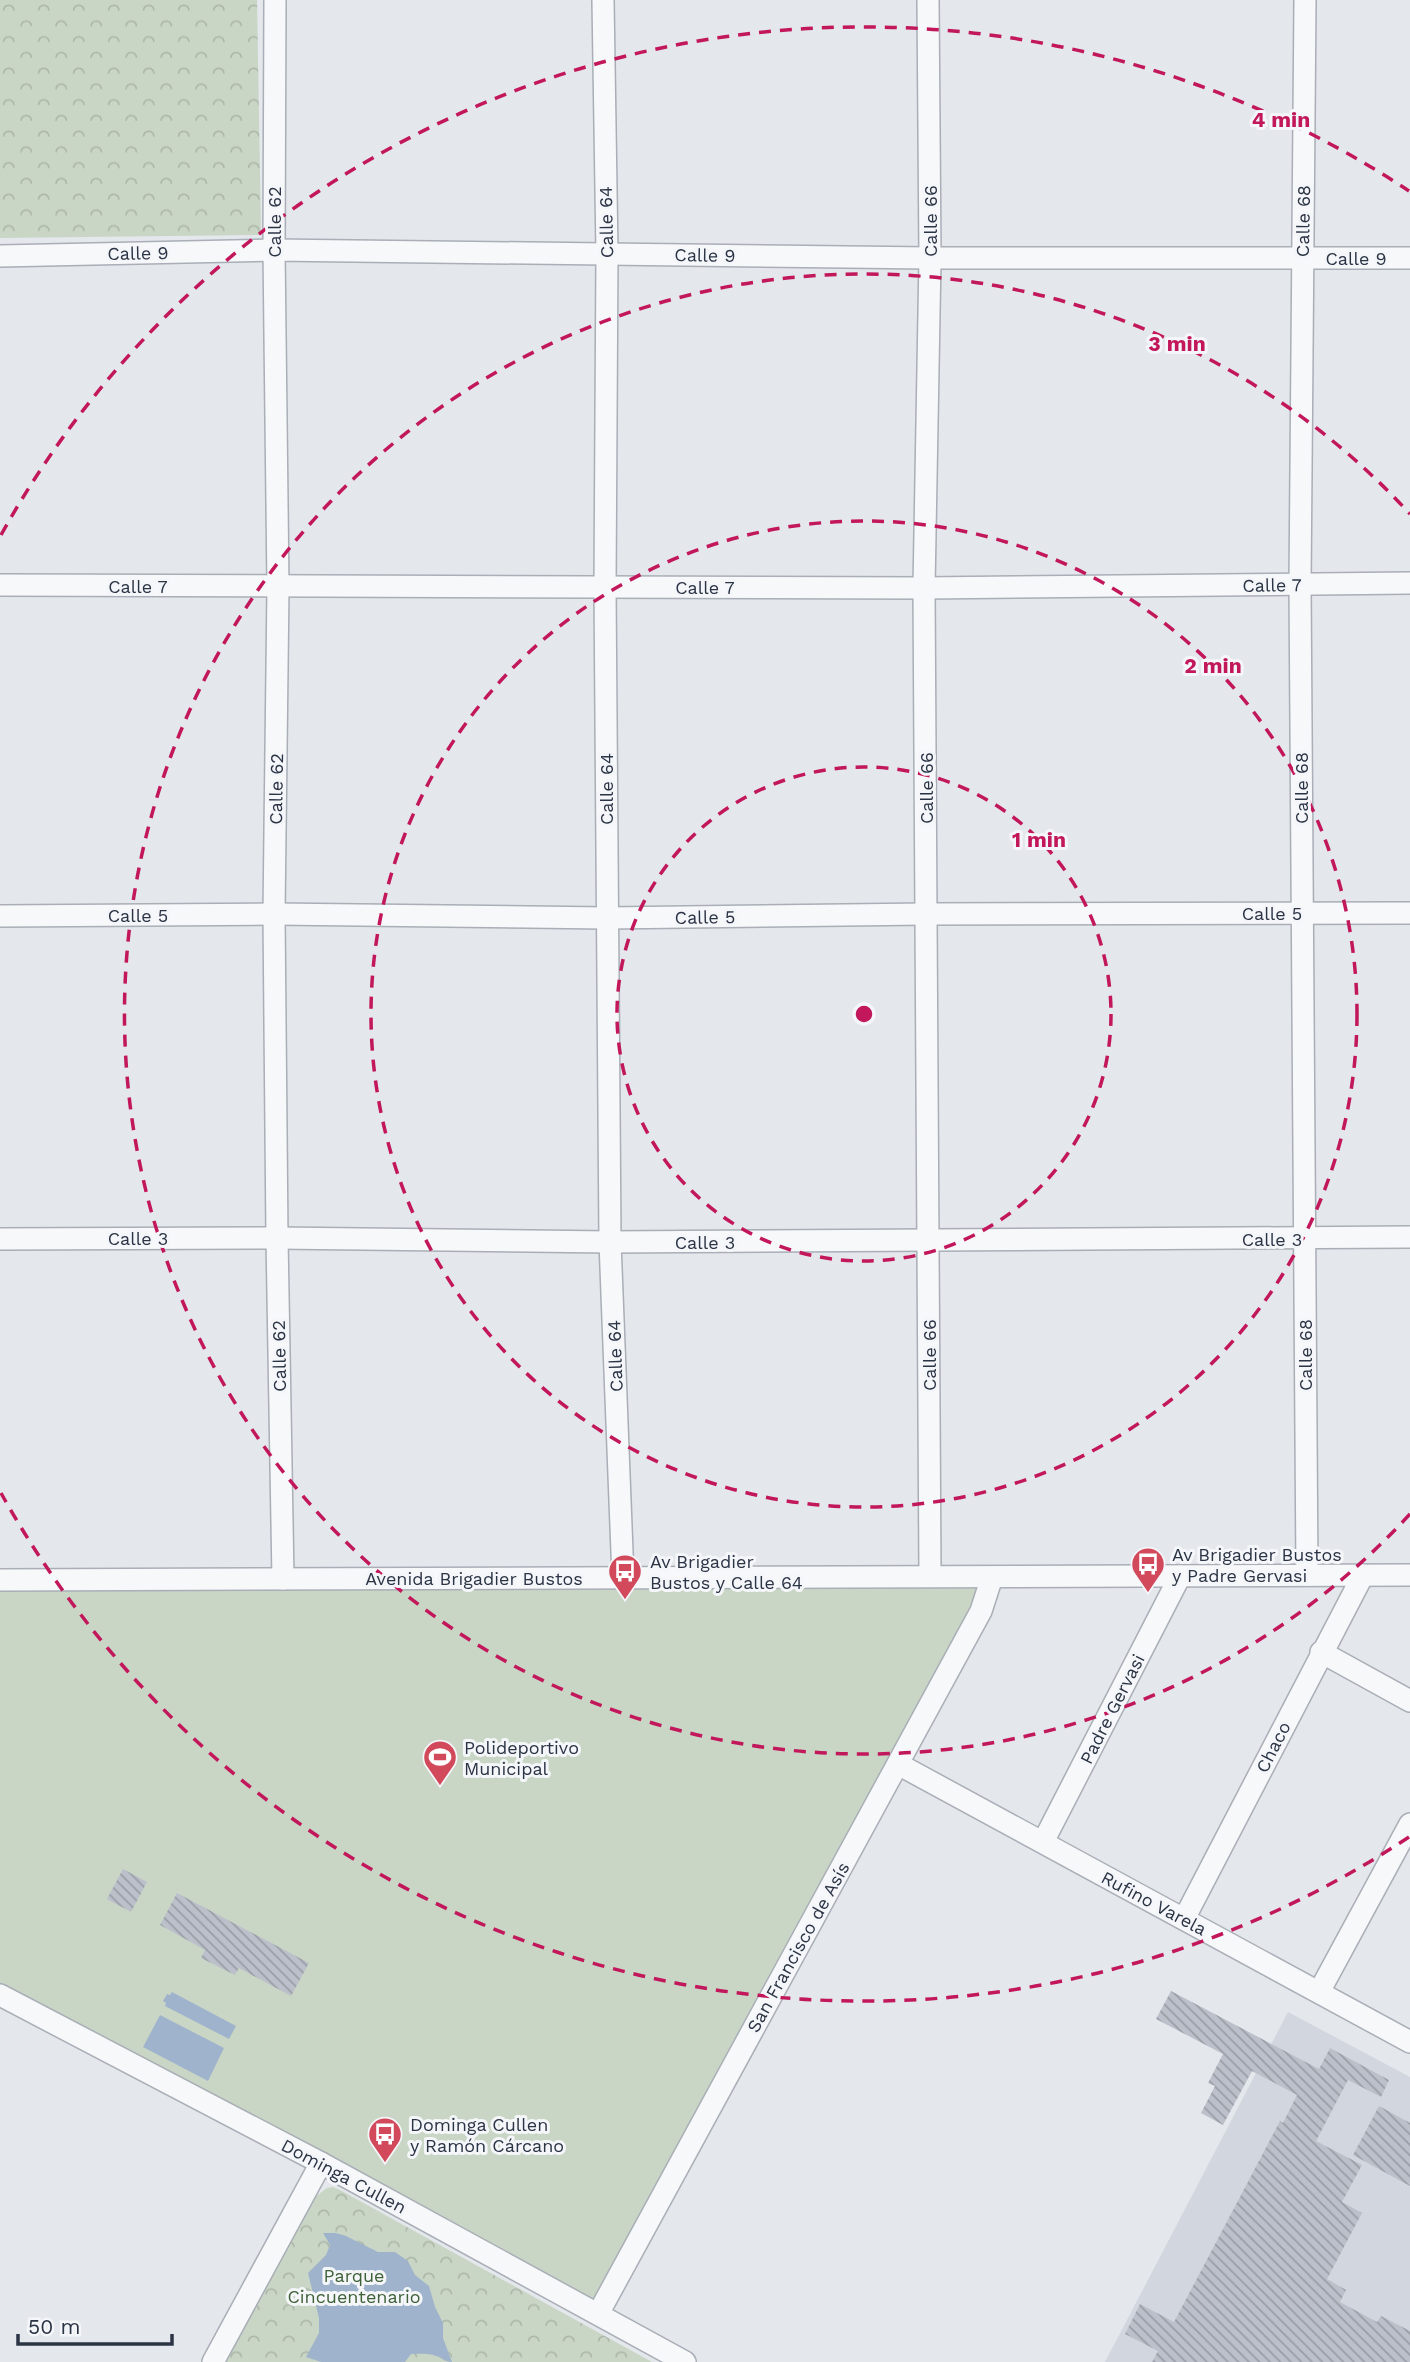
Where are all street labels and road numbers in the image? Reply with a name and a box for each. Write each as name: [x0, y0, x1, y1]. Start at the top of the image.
street label: Calle 66: [920, 185, 941, 257]
street label: Calle 68: [1292, 185, 1314, 257]
street label: Calle 62: [264, 186, 285, 258]
street label: Calle 64: [595, 186, 617, 258]
street label: Calle 9: [107, 242, 169, 264]
street label: Calle 9: [674, 244, 736, 266]
street label: Calle 9: [1325, 248, 1387, 269]
street label: Calle 7: [1242, 574, 1302, 596]
street label: Calle 7: [108, 576, 168, 597]
street label: Calle 7: [675, 577, 735, 598]
street label: Calle 66: [916, 752, 937, 824]
street label: Calle 68: [1291, 752, 1312, 824]
street label: Calle 62: [265, 753, 287, 825]
street label: Calle 64: [596, 753, 617, 825]
street label: Calle 5: [1242, 903, 1302, 924]
street label: Calle 5: [108, 905, 168, 926]
street label: Calle 5: [675, 906, 735, 928]
street label: Calle 3: [108, 1228, 168, 1249]
street label: Calle 3: [1242, 1229, 1302, 1250]
street label: Calle 3: [675, 1232, 735, 1253]
street label: Calle 66: [919, 1319, 940, 1391]
street label: Calle 68: [1295, 1319, 1316, 1391]
street label: Calle 62: [268, 1320, 290, 1392]
street label: Calle 64: [603, 1320, 627, 1392]
street label: Avenida Brigadier Bustos: [365, 1568, 583, 1589]
street label: Padre Gervasi: [1075, 1651, 1149, 1767]
street label: Chaco: [1251, 1718, 1295, 1776]
street label: San Francisco de Asís: [742, 1858, 854, 2036]
street label: Rufino Varela: [1098, 1866, 1210, 1940]
street label: Dominga Cullen: [278, 2134, 410, 2218]

